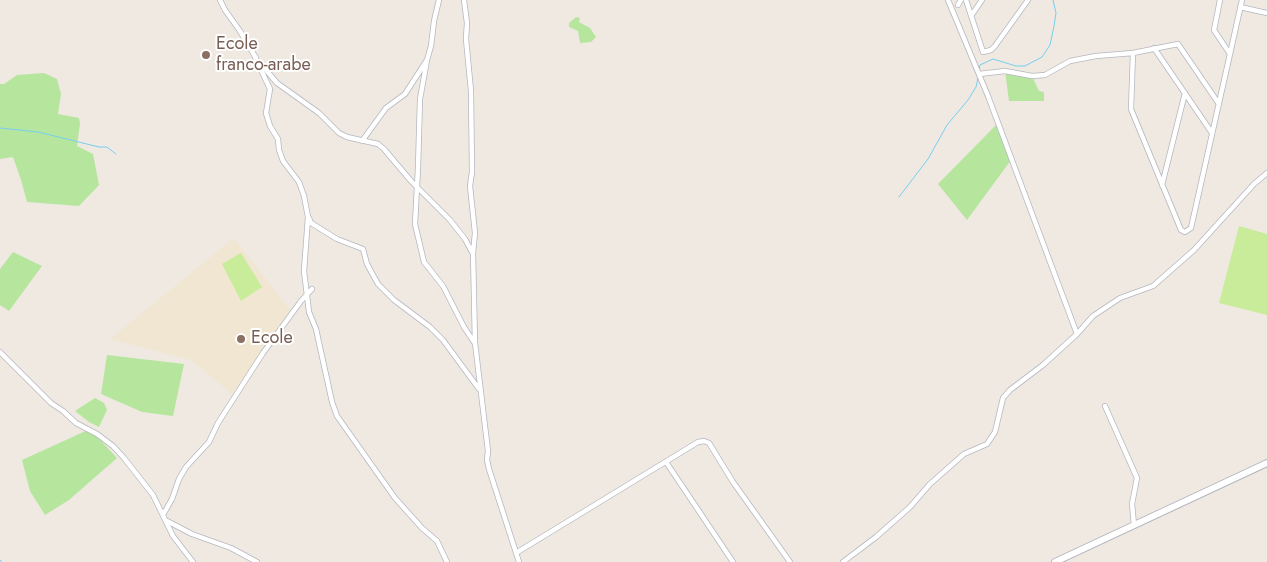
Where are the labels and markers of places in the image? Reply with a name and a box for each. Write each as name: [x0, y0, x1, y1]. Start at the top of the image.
place label: Ecole franco-arabe: [216, 34, 311, 76]
marker: Ecole franco-arabe: [200, 49, 212, 61]
place label: Ecole: [251, 328, 293, 350]
marker: Ecole: [235, 333, 247, 345]

